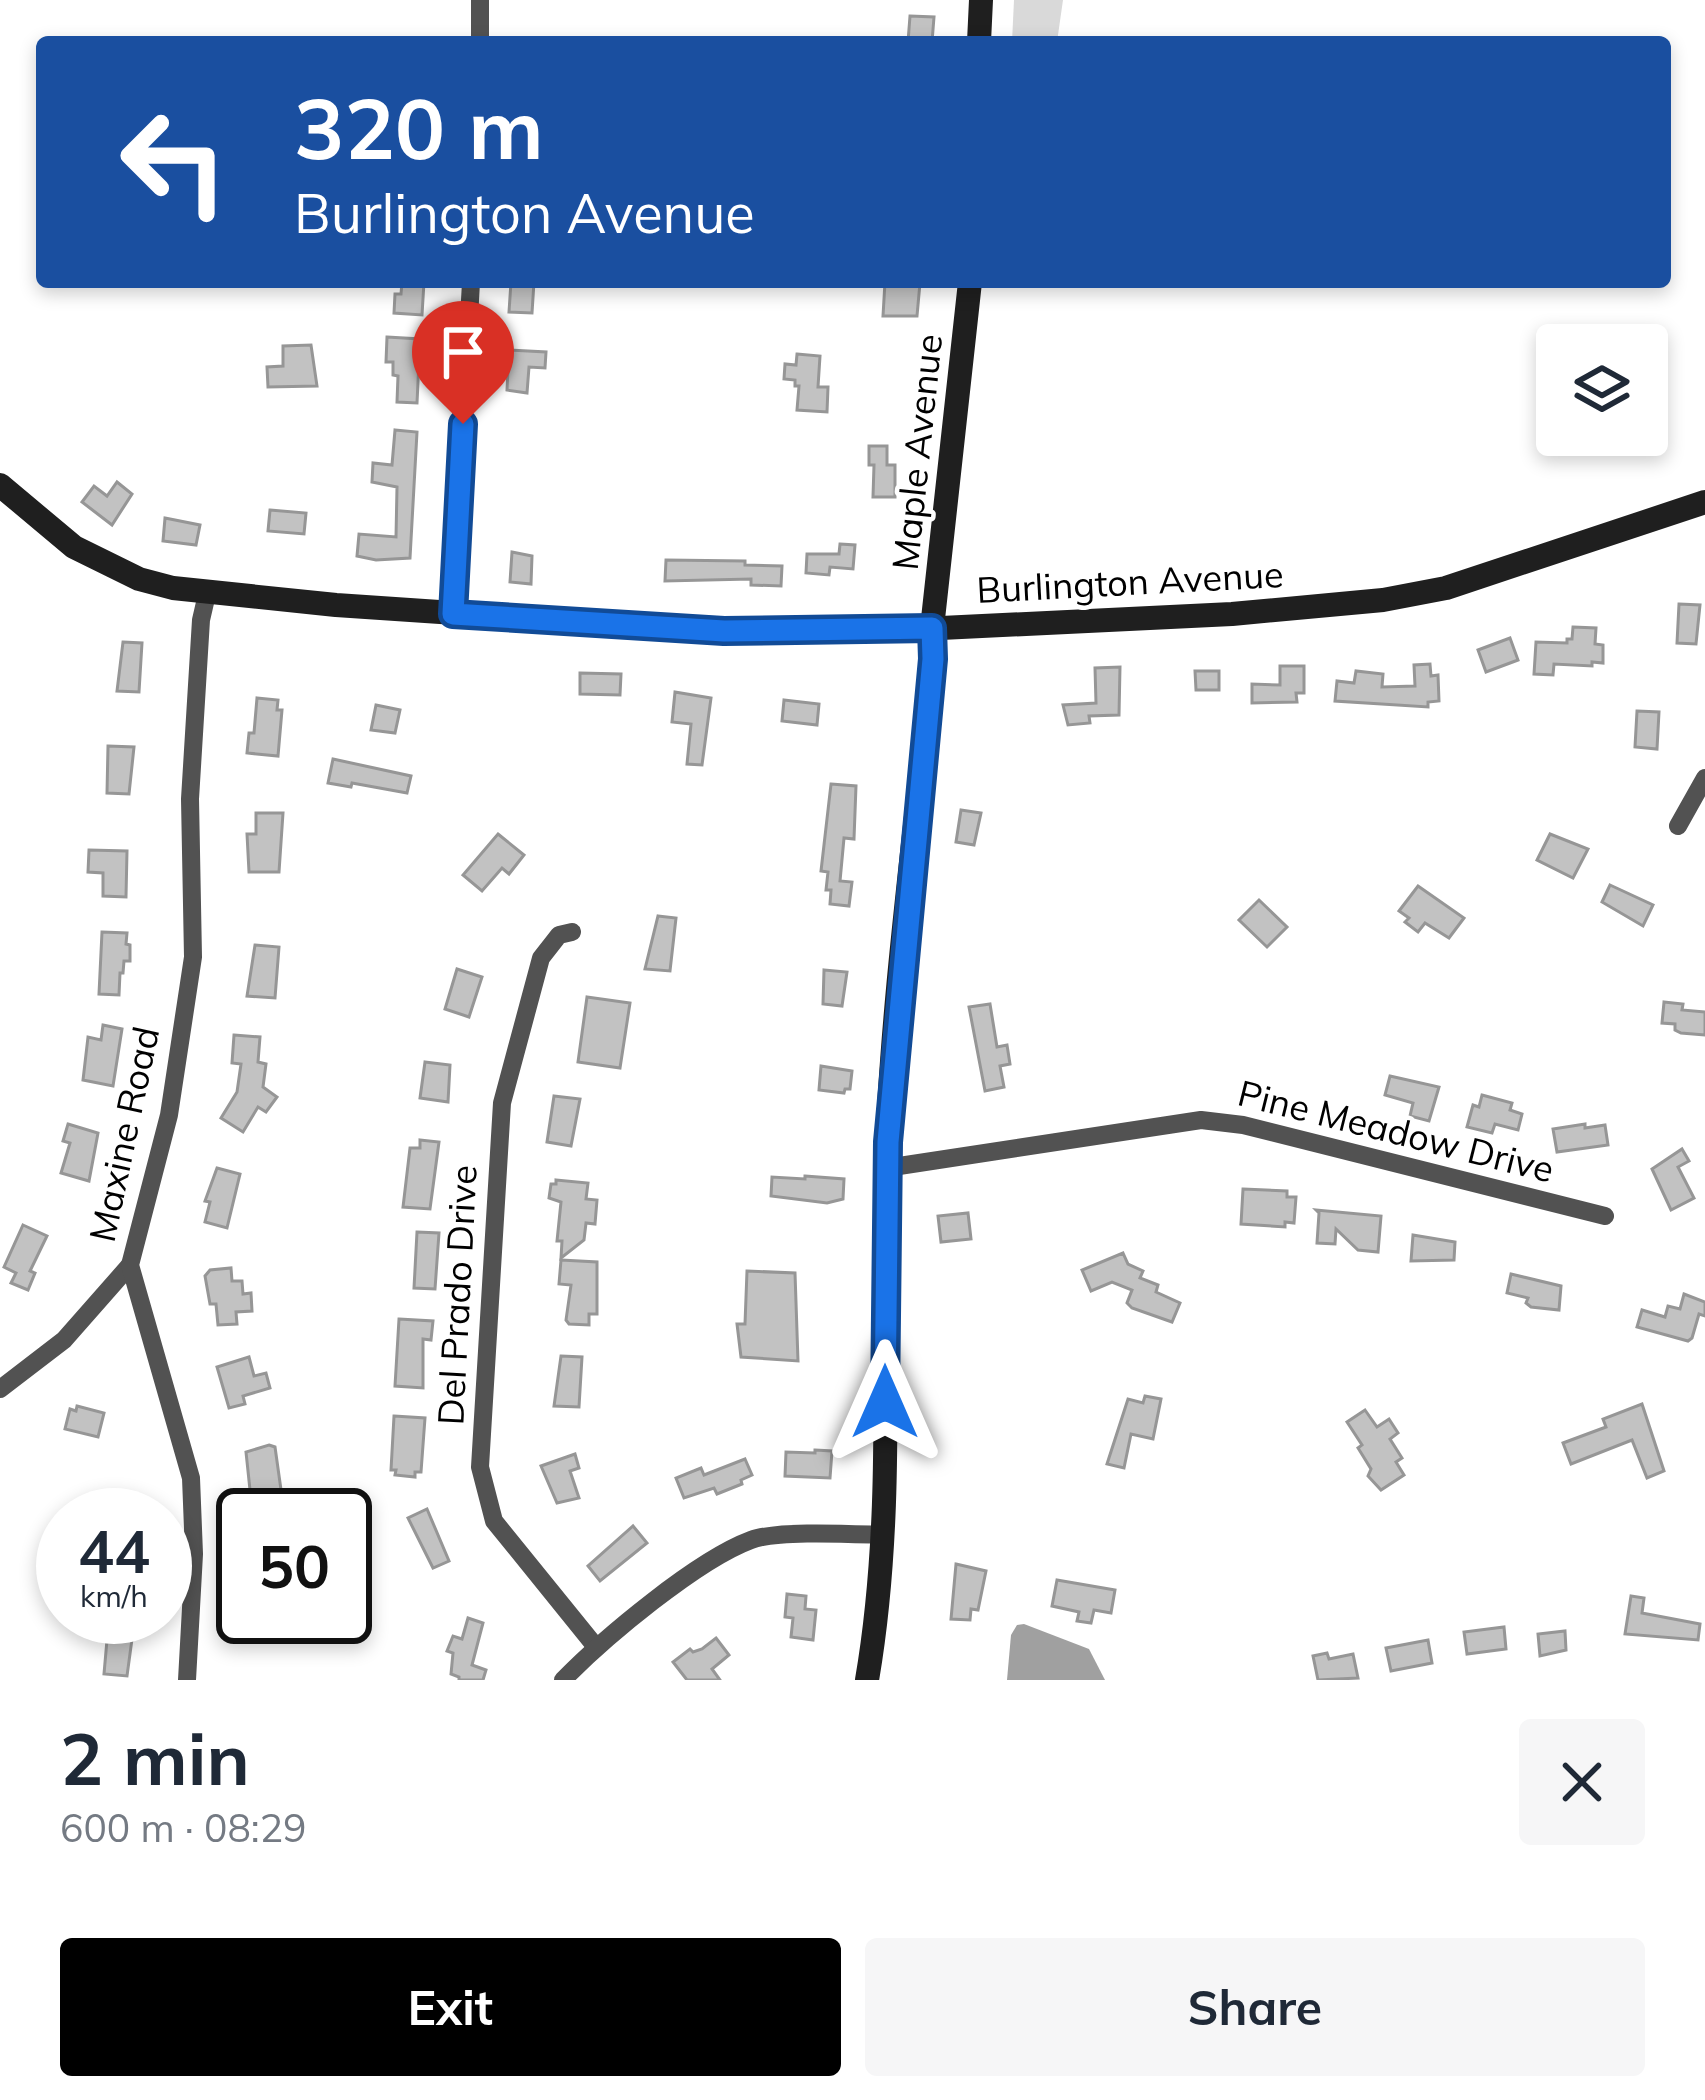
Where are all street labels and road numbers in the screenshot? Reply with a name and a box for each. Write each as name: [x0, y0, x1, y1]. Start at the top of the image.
street label: Maple Avenue: [882, 332, 951, 572]
street label: Burlington Avenue: [975, 551, 1285, 612]
street label: Maxine Road: [79, 1022, 168, 1246]
street label: Pine Meadow Drive: [1234, 1070, 1559, 1192]
street label: Del Prado Drive: [427, 1164, 486, 1426]

